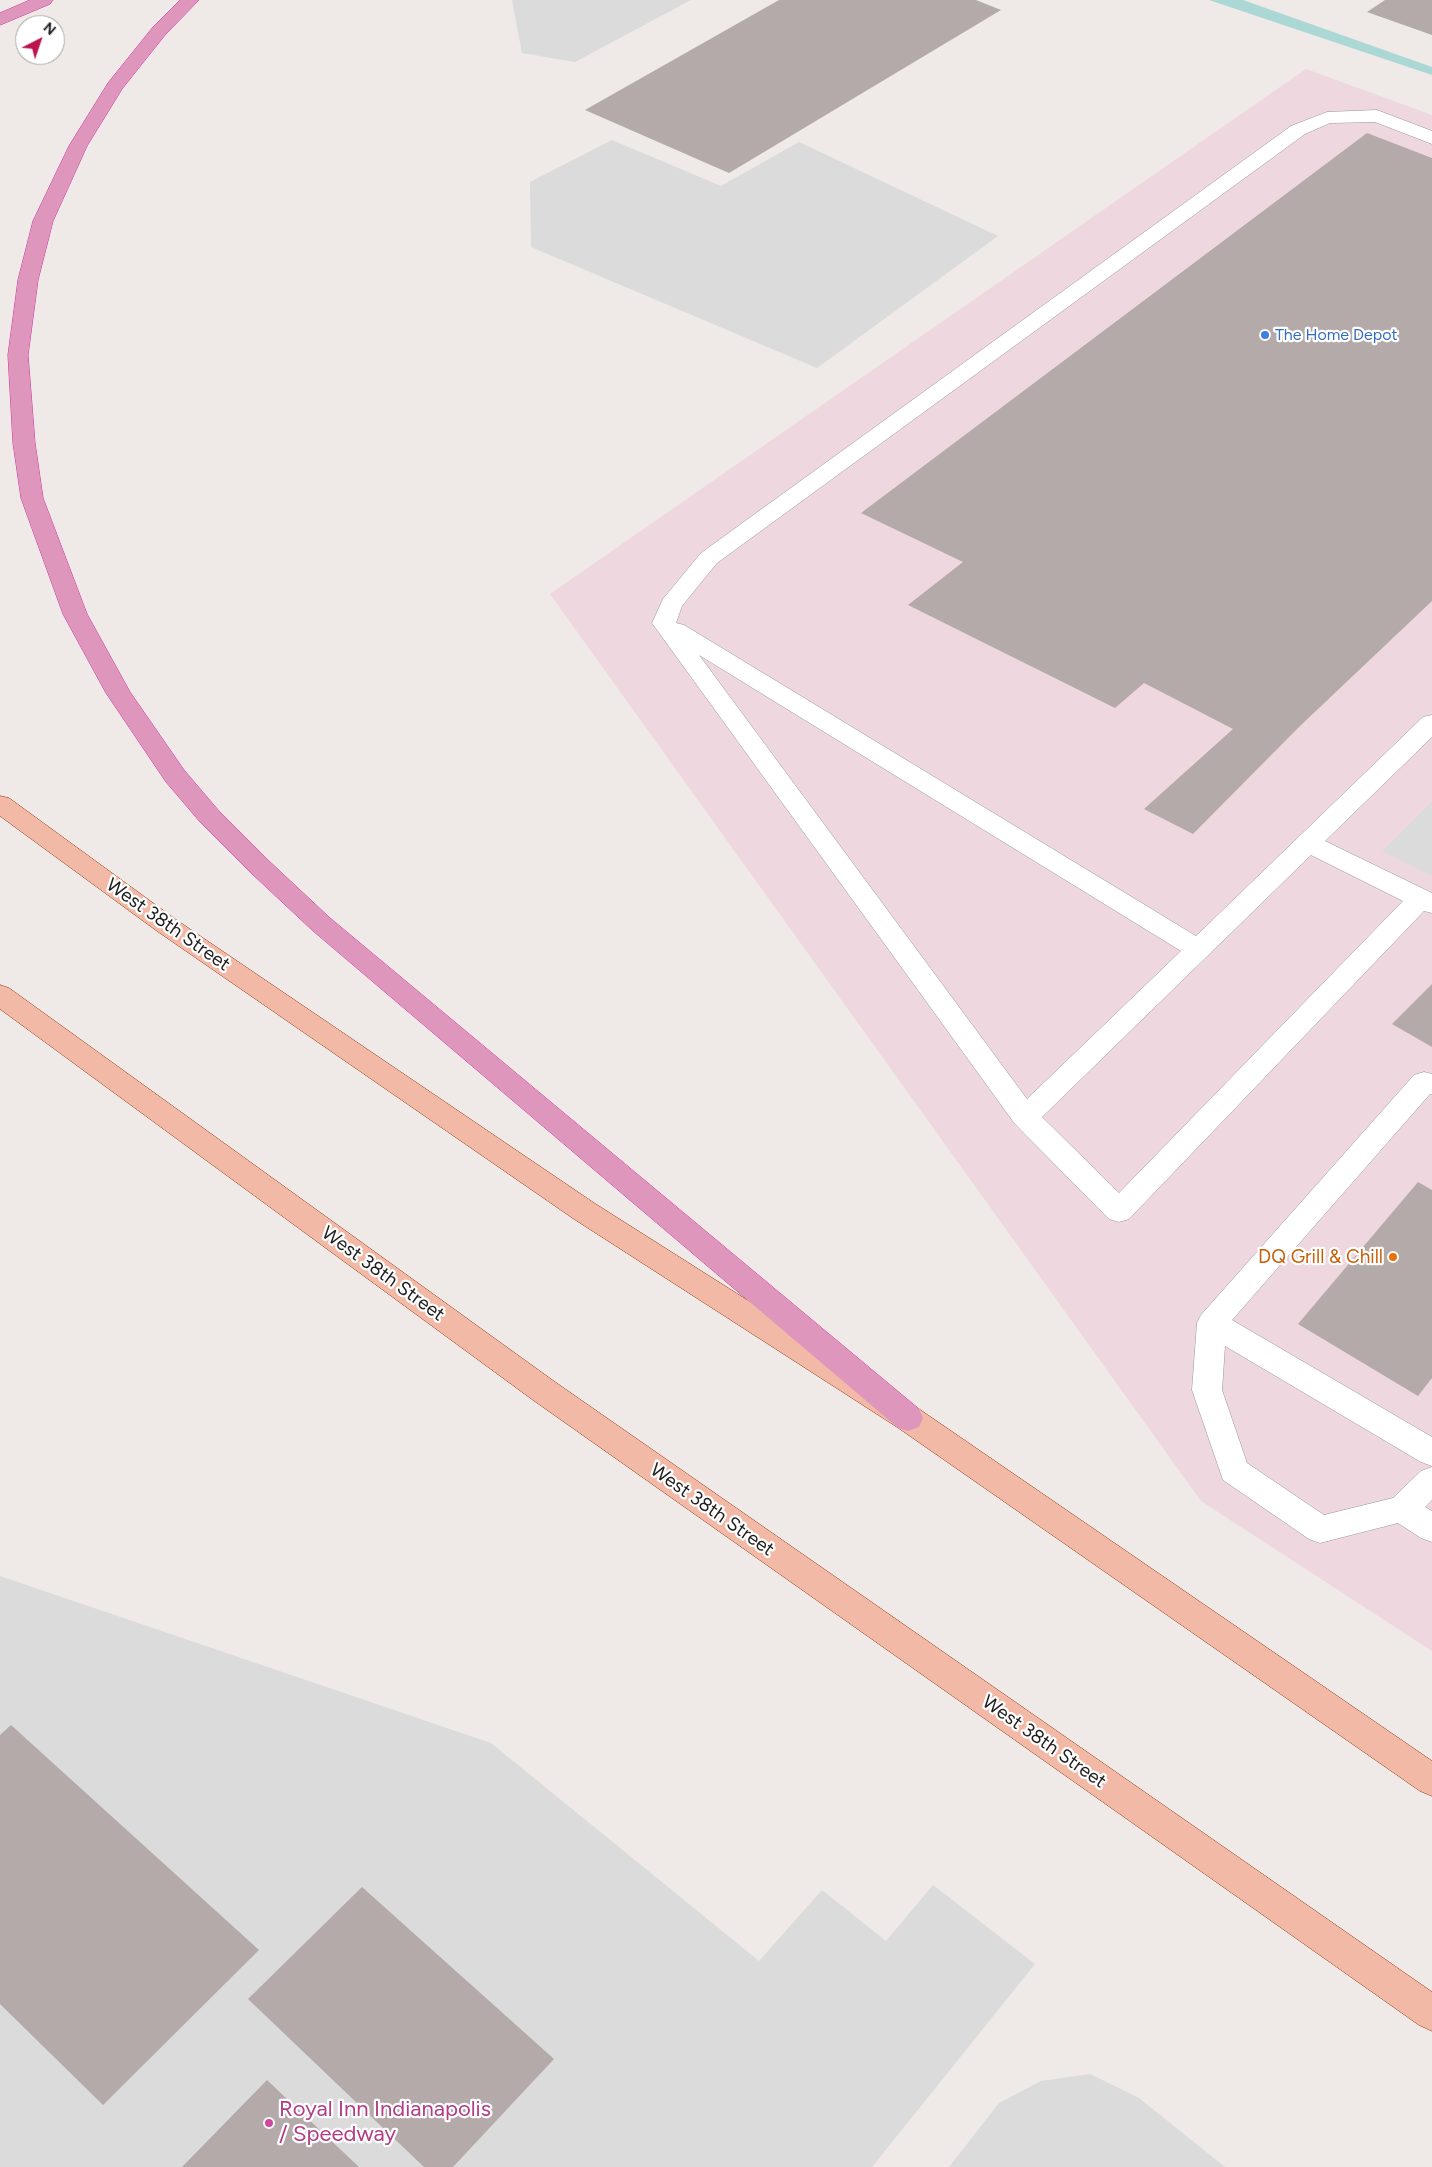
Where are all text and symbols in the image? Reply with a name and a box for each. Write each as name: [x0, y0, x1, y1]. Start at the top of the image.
north arrow: [15, 15, 65, 65]
text: N: [40, 19, 59, 39]
place label: The Home Depot: [1275, 325, 1398, 345]
marker: The Home Depot: [1259, 329, 1271, 341]
street label: West 38th Street: [102, 874, 234, 976]
street label: West 38th Street: [317, 1222, 449, 1326]
place label: DQ Grill & Chill: [1258, 1246, 1383, 1268]
marker: DQ Grill & Chill: [1387, 1251, 1399, 1263]
street label: West 38th Street: [646, 1459, 778, 1561]
street label: West 38th Street: [978, 1691, 1110, 1793]
place label: Royal Inn Indianapolis / Speedway: [279, 2097, 491, 2148]
marker: Royal Inn Indianapolis / Speedway: [263, 2117, 275, 2129]

